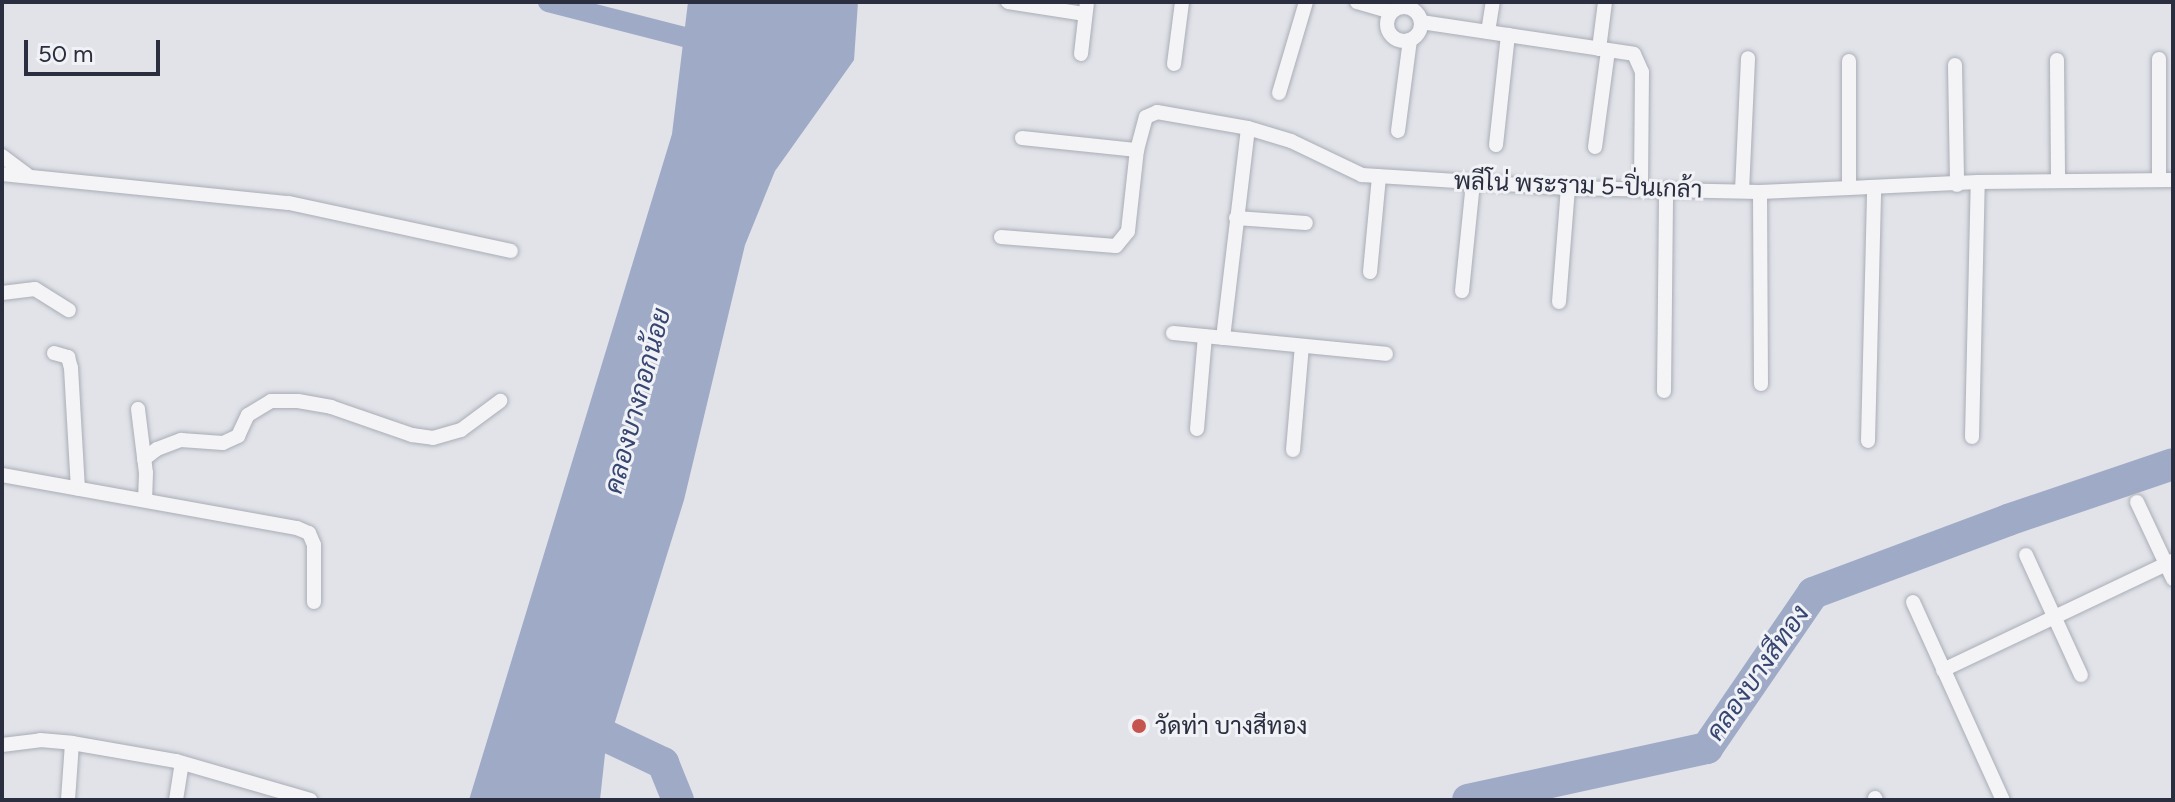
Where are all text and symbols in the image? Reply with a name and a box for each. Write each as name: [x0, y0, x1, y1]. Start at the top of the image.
scale bar: [28, 24, 164, 74]
text: 50 m: [38, 39, 94, 68]
street label: พลีโน่ พระราม 5-ปิ่นเกล้า: [1453, 166, 1703, 204]
water label: คลองบางกอกน้อย: [598, 305, 678, 497]
water label: คลองบางสีทอง: [1700, 599, 1816, 747]
place label: วัดท่า บางสีทอง: [1155, 712, 1308, 740]
marker: วัดท่า บางสีทอง: [1130, 717, 1148, 735]

